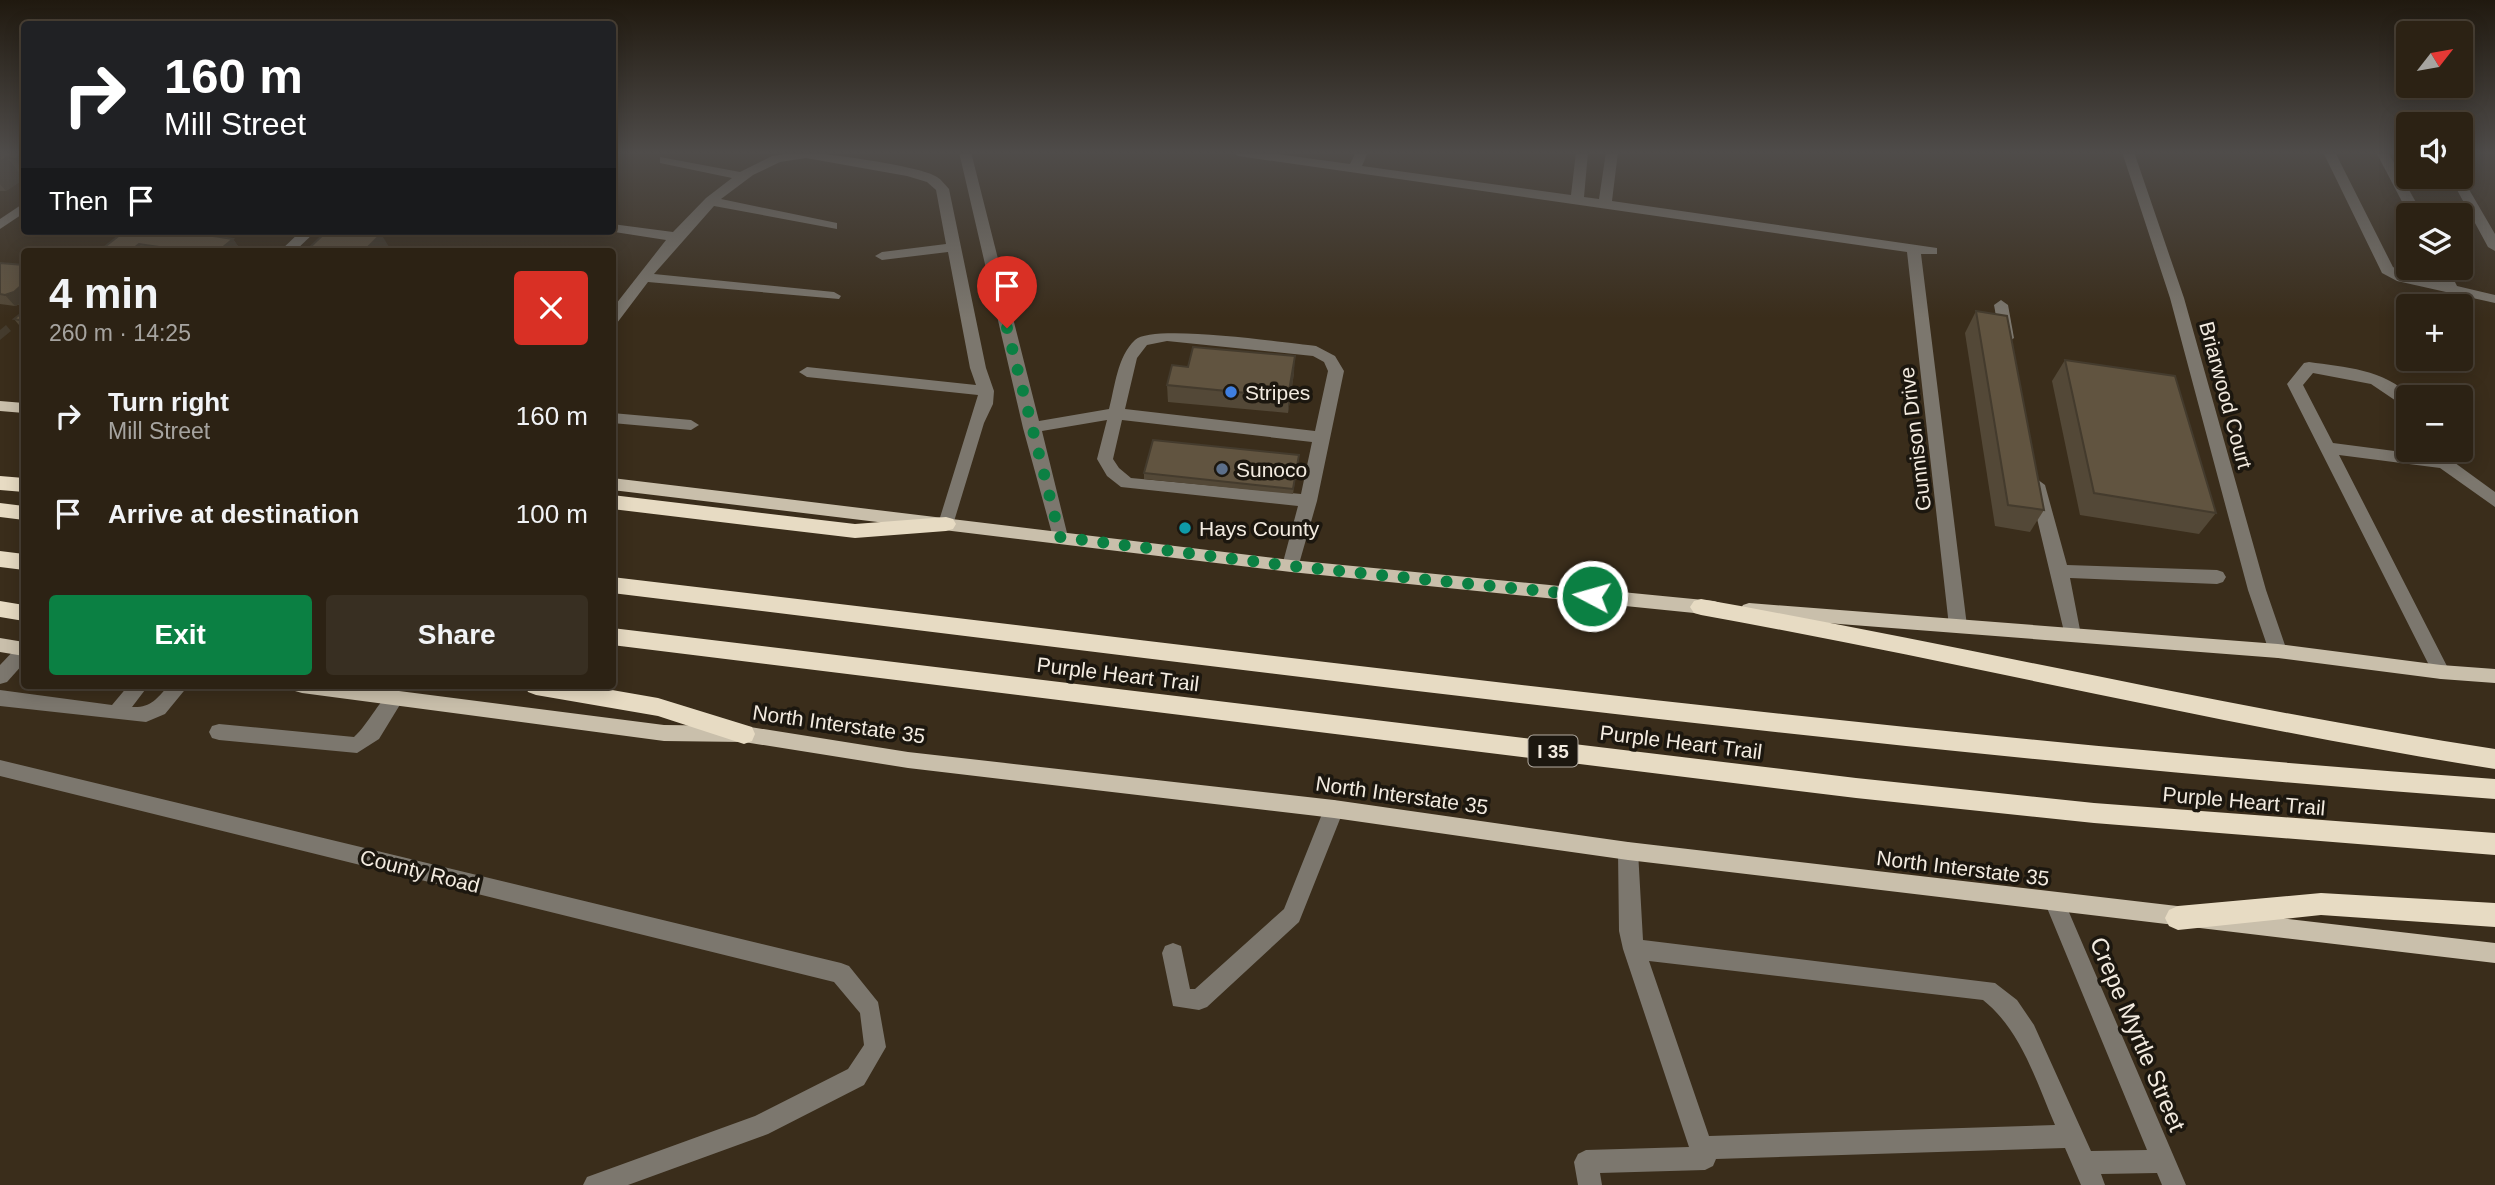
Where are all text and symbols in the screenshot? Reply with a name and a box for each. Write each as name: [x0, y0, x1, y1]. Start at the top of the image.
north arrow: [2396, 21, 2473, 98]
map controls: [2396, 21, 2473, 462]
icon: right: [49, 49, 140, 140]
text: 160 m: [164, 49, 303, 103]
text: Mill Street: [164, 106, 306, 142]
button: sound: [2396, 112, 2473, 189]
icon: arrive: [122, 182, 160, 220]
text: Then: [49, 186, 108, 216]
button: layers: [2396, 203, 2473, 280]
pin: [977, 256, 1037, 328]
icon: arrive: [988, 267, 1026, 305]
text: 4 min: [49, 270, 159, 317]
button: close: [514, 271, 588, 345]
button: +: [2396, 294, 2473, 371]
street label: Briarwood Court: [2195, 319, 2257, 471]
text: 260 m · 14:25: [49, 320, 191, 346]
street label: Gunnison Drive: [1895, 366, 1935, 512]
place label: Stripes: [1245, 381, 1310, 404]
marker: Stripes: [1223, 384, 1239, 400]
button: −: [2396, 385, 2473, 462]
text: Turn right: [108, 387, 229, 417]
icon: right: [49, 397, 87, 435]
text: 160 m: [516, 401, 588, 431]
text: Mill Street: [108, 418, 210, 444]
place label: Sunoco: [1236, 458, 1307, 481]
marker: Sunoco: [1214, 461, 1230, 477]
icon: arrive: [49, 495, 87, 533]
text: Arrive at destination: [108, 499, 359, 529]
text: 100 m: [516, 499, 588, 529]
place label: Hays County: [1199, 517, 1320, 540]
marker: Hays County: [1177, 520, 1193, 536]
position arrow: [1555, 559, 1629, 633]
button: Exit: [49, 595, 312, 675]
button: Share: [326, 595, 588, 675]
street label: Purple Heart Trail: [1036, 653, 1200, 695]
street label: North Interstate 35: [751, 701, 927, 747]
street label: Purple Heart Trail: [1599, 721, 1763, 763]
road number: I 35: [1528, 736, 1578, 766]
street label: North Interstate 35: [1314, 772, 1490, 818]
street label: Purple Heart Trail: [2162, 782, 2326, 820]
street label: County Road: [358, 845, 482, 897]
street label: North Interstate 35: [1875, 846, 2051, 890]
street label: Crepe Myrtle Street: [2085, 933, 2191, 1135]

